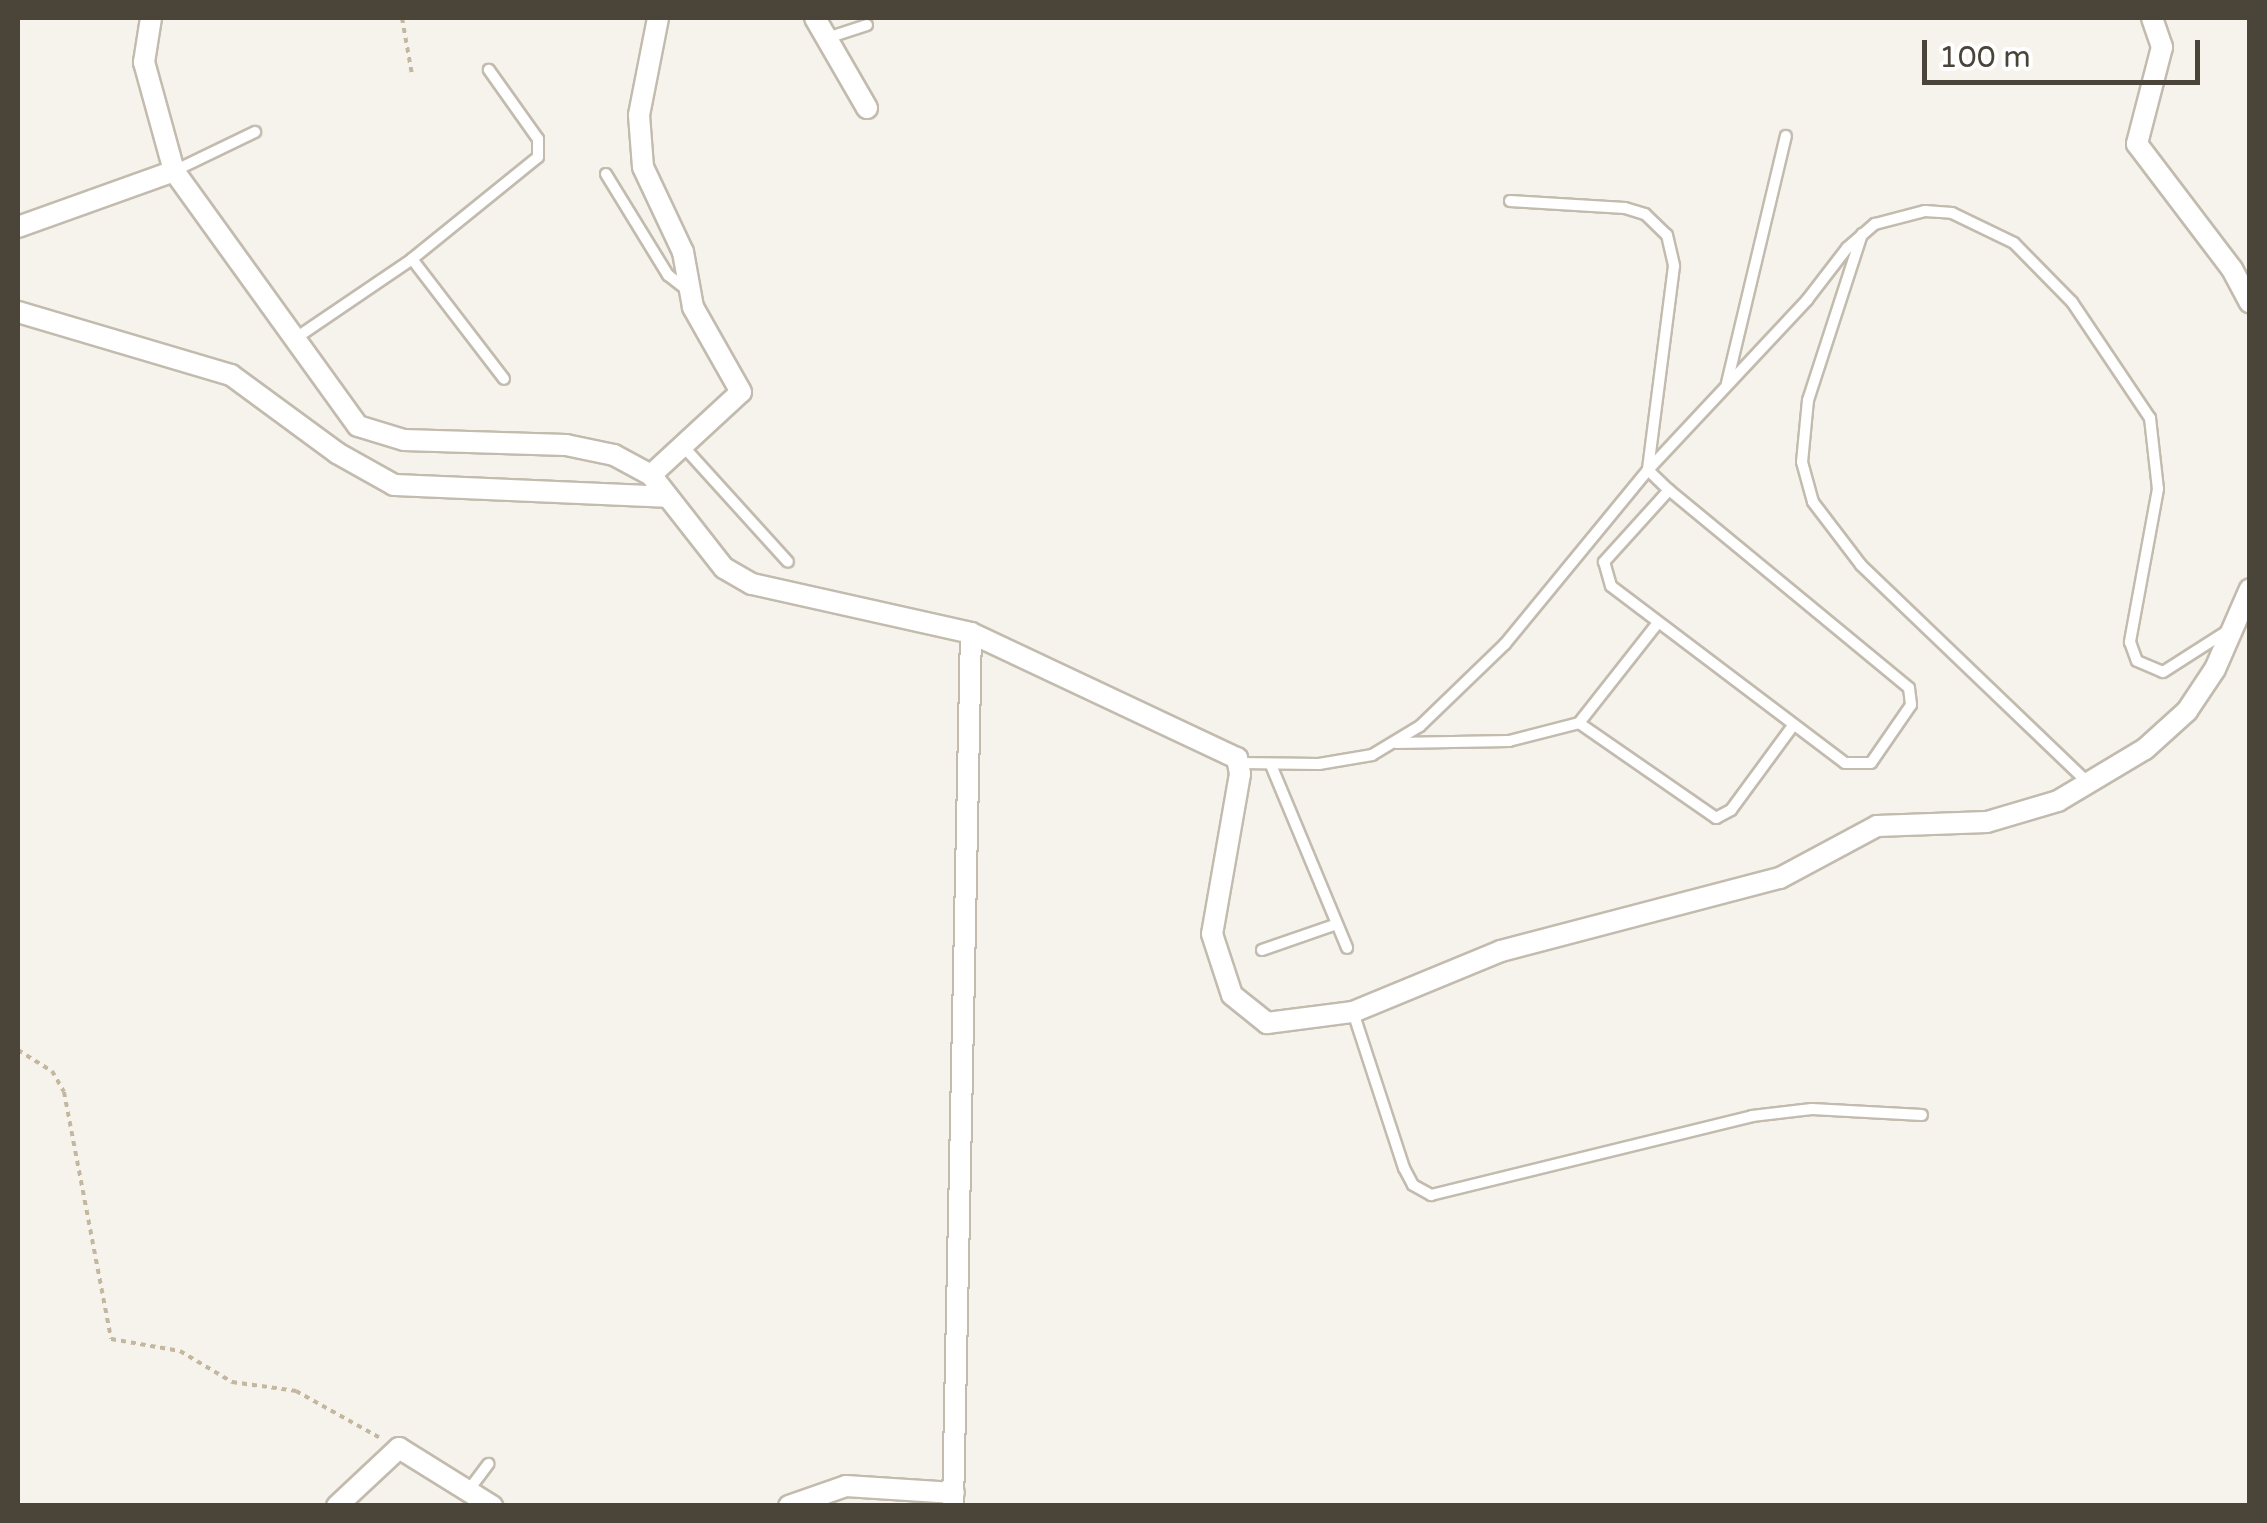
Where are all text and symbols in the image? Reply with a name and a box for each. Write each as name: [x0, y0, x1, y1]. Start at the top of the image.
scale bar: [1927, 20, 2204, 82]
text: 100 m: [1939, 39, 2031, 76]

